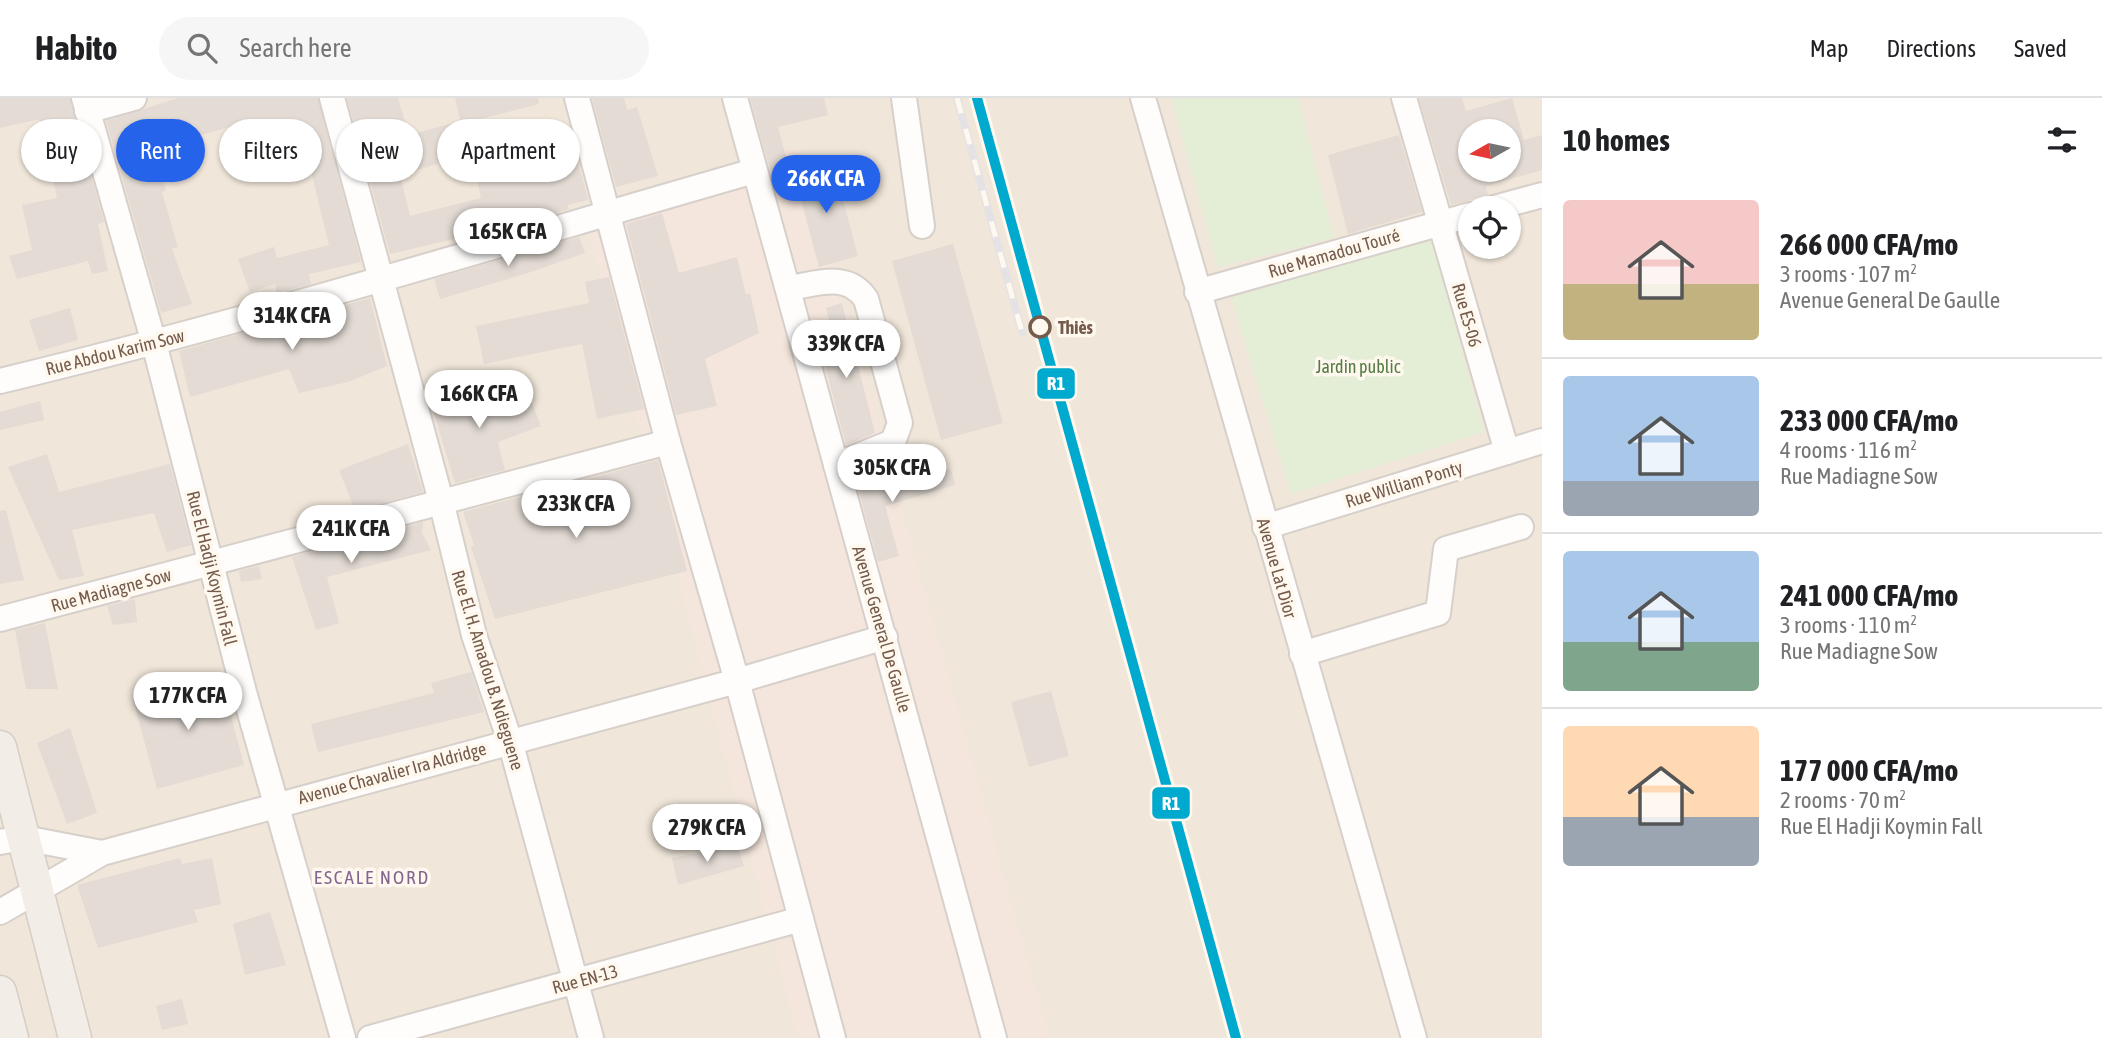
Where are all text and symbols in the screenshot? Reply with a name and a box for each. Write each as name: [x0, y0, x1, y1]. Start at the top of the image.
search box: [159, 17, 649, 80]
text: Habito: [35, 29, 117, 67]
icon: search: [183, 29, 221, 67]
text: Search here: [239, 33, 352, 63]
text: Map: [1810, 35, 1848, 62]
text: Directions: [1886, 35, 1976, 62]
text: Saved: [2014, 35, 2067, 62]
chip: Buy: [21, 119, 102, 182]
chip: Rent: [116, 119, 205, 182]
chip: Filters: [219, 119, 322, 182]
chip: New: [336, 119, 423, 182]
chip: Apartment: [437, 119, 580, 182]
north arrow: [1458, 119, 1521, 182]
map controls: [1458, 119, 1521, 259]
icon: filters: [2043, 121, 2081, 159]
text: 10 homes: [1563, 123, 1670, 157]
pin: 266K CFA: [754, 156, 898, 215]
text: 266K CFA: [787, 165, 865, 191]
button: locate: [1458, 196, 1521, 259]
pin: 165K CFA: [436, 208, 580, 268]
text: 165K CFA: [469, 218, 547, 244]
street label: Rue Mamadou Touré: [1266, 224, 1402, 282]
text: 266 000 CFA/mo: [1780, 227, 1958, 261]
icon: home: [1619, 228, 1703, 312]
text: 3 rooms · 107 m²: [1780, 261, 1917, 287]
street label: Rue ES-06: [1448, 281, 1486, 349]
text: Avenue General De Gaulle: [1780, 287, 2000, 313]
pin: 314K CFA: [220, 292, 364, 352]
text: 314K CFA: [253, 302, 331, 328]
marker: Thiès: [1029, 316, 1051, 338]
place label: Thiès: [1058, 317, 1094, 338]
pin: 339K CFA: [774, 320, 918, 380]
street label: Rue Abdou Karim Sow: [44, 325, 187, 379]
text: 339K CFA: [807, 330, 885, 356]
park label: Jardin public: [1316, 356, 1401, 377]
line badge: R1: [1036, 367, 1076, 400]
pin: 166K CFA: [407, 370, 551, 430]
text: R1: [1047, 372, 1065, 394]
text: 166K CFA: [440, 380, 518, 406]
text: 233 000 CFA/mo: [1780, 403, 1958, 437]
icon: home: [1619, 404, 1703, 488]
text: 4 rooms · 116 m²: [1780, 437, 1917, 463]
pin: 305K CFA: [820, 444, 964, 504]
text: 305K CFA: [853, 454, 931, 480]
street label: Rue William Ponty: [1343, 456, 1465, 512]
text: Rue Madiagne Sow: [1780, 463, 1938, 489]
pin: 233K CFA: [504, 480, 648, 540]
street label: Rue El Hadji Koymin Fall: [183, 489, 241, 648]
text: 233K CFA: [537, 490, 615, 516]
pin: 241K CFA: [279, 505, 423, 565]
text: 241K CFA: [312, 515, 390, 541]
street label: Avenue Lat Dior: [1253, 515, 1302, 621]
street label: Avenue General De Gaulle: [848, 543, 916, 715]
street label: Rue Madiagne Sow: [49, 564, 174, 616]
street label: Rue El. H. Amadou B. Ndieguene: [448, 567, 528, 773]
text: 241 000 CFA/mo: [1780, 578, 1958, 612]
icon: home: [1619, 579, 1703, 663]
text: 3 rooms · 110 m²: [1780, 612, 1917, 638]
text: Rue Madiagne Sow: [1780, 638, 1938, 664]
pin: 177K CFA: [116, 672, 260, 732]
text: 177K CFA: [149, 682, 227, 708]
street label: Avenue Chavalier Ira Aldridge: [296, 738, 488, 808]
text: 177 000 CFA/mo: [1780, 753, 1958, 787]
icon: home: [1619, 754, 1703, 838]
line badge: R1: [1151, 786, 1191, 820]
text: 2 rooms · 70 m²: [1780, 787, 1906, 813]
text: R1: [1162, 792, 1180, 814]
pin: 279K CFA: [635, 804, 779, 864]
text: Rue El Hadji Koymin Fall: [1780, 813, 1983, 839]
text: 279K CFA: [668, 814, 746, 840]
district label: ESCALE NORD: [314, 866, 430, 888]
street label: Rue EN-13: [550, 960, 620, 998]

